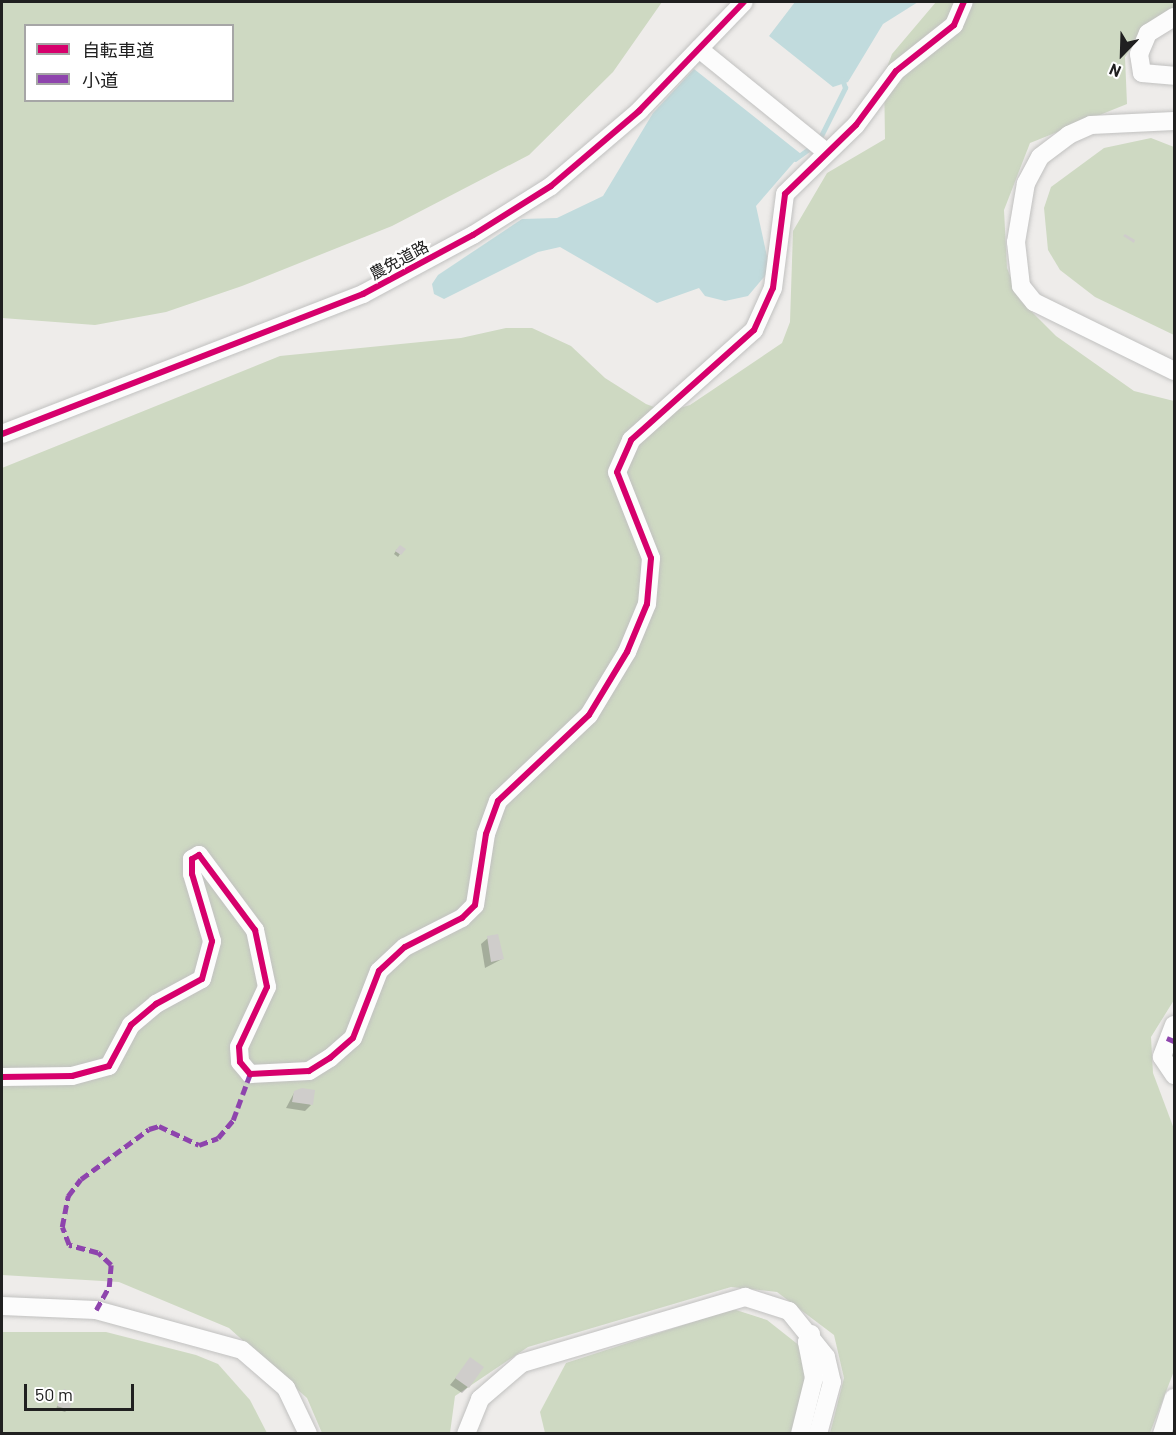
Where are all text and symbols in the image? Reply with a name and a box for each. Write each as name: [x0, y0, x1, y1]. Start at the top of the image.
legend: [24, 24, 234, 102]
north arrow: [1092, 24, 1152, 84]
text: 自転車道: [82, 39, 154, 61]
text: N: [1106, 60, 1123, 82]
text: 小道: [82, 69, 118, 91]
street label: 農免道路: [366, 237, 432, 283]
scale bar: [27, 1372, 136, 1410]
text: 50 m: [35, 1383, 73, 1405]

